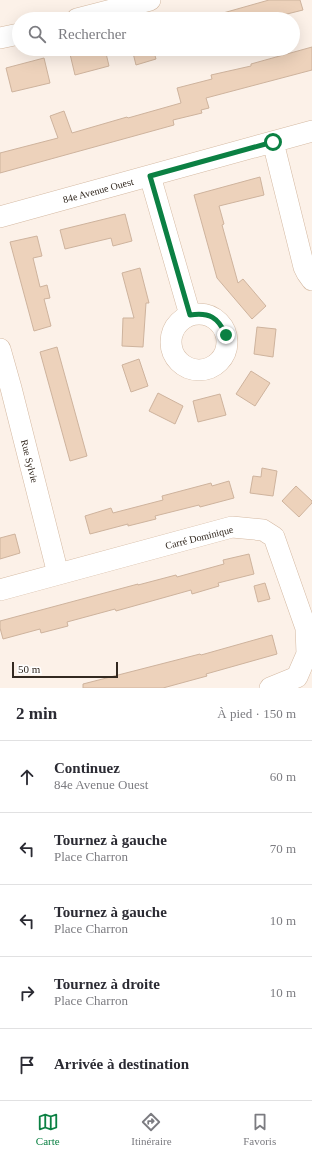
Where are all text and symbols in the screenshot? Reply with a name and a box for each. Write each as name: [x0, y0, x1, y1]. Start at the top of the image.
search box: [12, 12, 300, 56]
icon: search: [26, 23, 48, 45]
text: Rechercher: [58, 26, 126, 42]
route start: [264, 133, 282, 151]
street label: 84e Avenue Ouest: [62, 176, 135, 205]
route end: [217, 326, 235, 344]
street label: Rue Sylvie: [19, 438, 40, 484]
street label: Carré Dominique: [164, 524, 235, 551]
scale bar: [12, 660, 118, 679]
text: 50 m: [18, 663, 40, 675]
text: 2 min: [16, 704, 57, 723]
text: À pied · 150 m: [217, 706, 296, 721]
text: Continuez: [54, 760, 120, 776]
icon: ahead: [16, 766, 38, 788]
text: 60 m: [270, 769, 296, 784]
text: 84e Avenue Ouest: [54, 777, 148, 792]
text: Tournez à gauche: [54, 832, 167, 848]
icon: left: [16, 838, 38, 860]
text: 70 m: [270, 841, 296, 856]
text: Place Charron: [54, 849, 128, 864]
text: Tournez à gauche: [54, 904, 167, 920]
icon: left: [16, 910, 38, 932]
text: 10 m: [270, 913, 296, 928]
text: Place Charron: [54, 921, 128, 936]
text: Tournez à droite: [54, 976, 160, 992]
icon: right: [16, 982, 38, 1004]
text: 10 m: [270, 985, 296, 1000]
text: Place Charron: [54, 993, 128, 1008]
icon: arrive: [16, 1054, 38, 1076]
text: Arrivée à destination: [54, 1056, 189, 1072]
tab: Carte: [36, 1111, 60, 1147]
tab: Itinéraire: [131, 1111, 172, 1147]
tab: Favoris: [243, 1111, 276, 1147]

